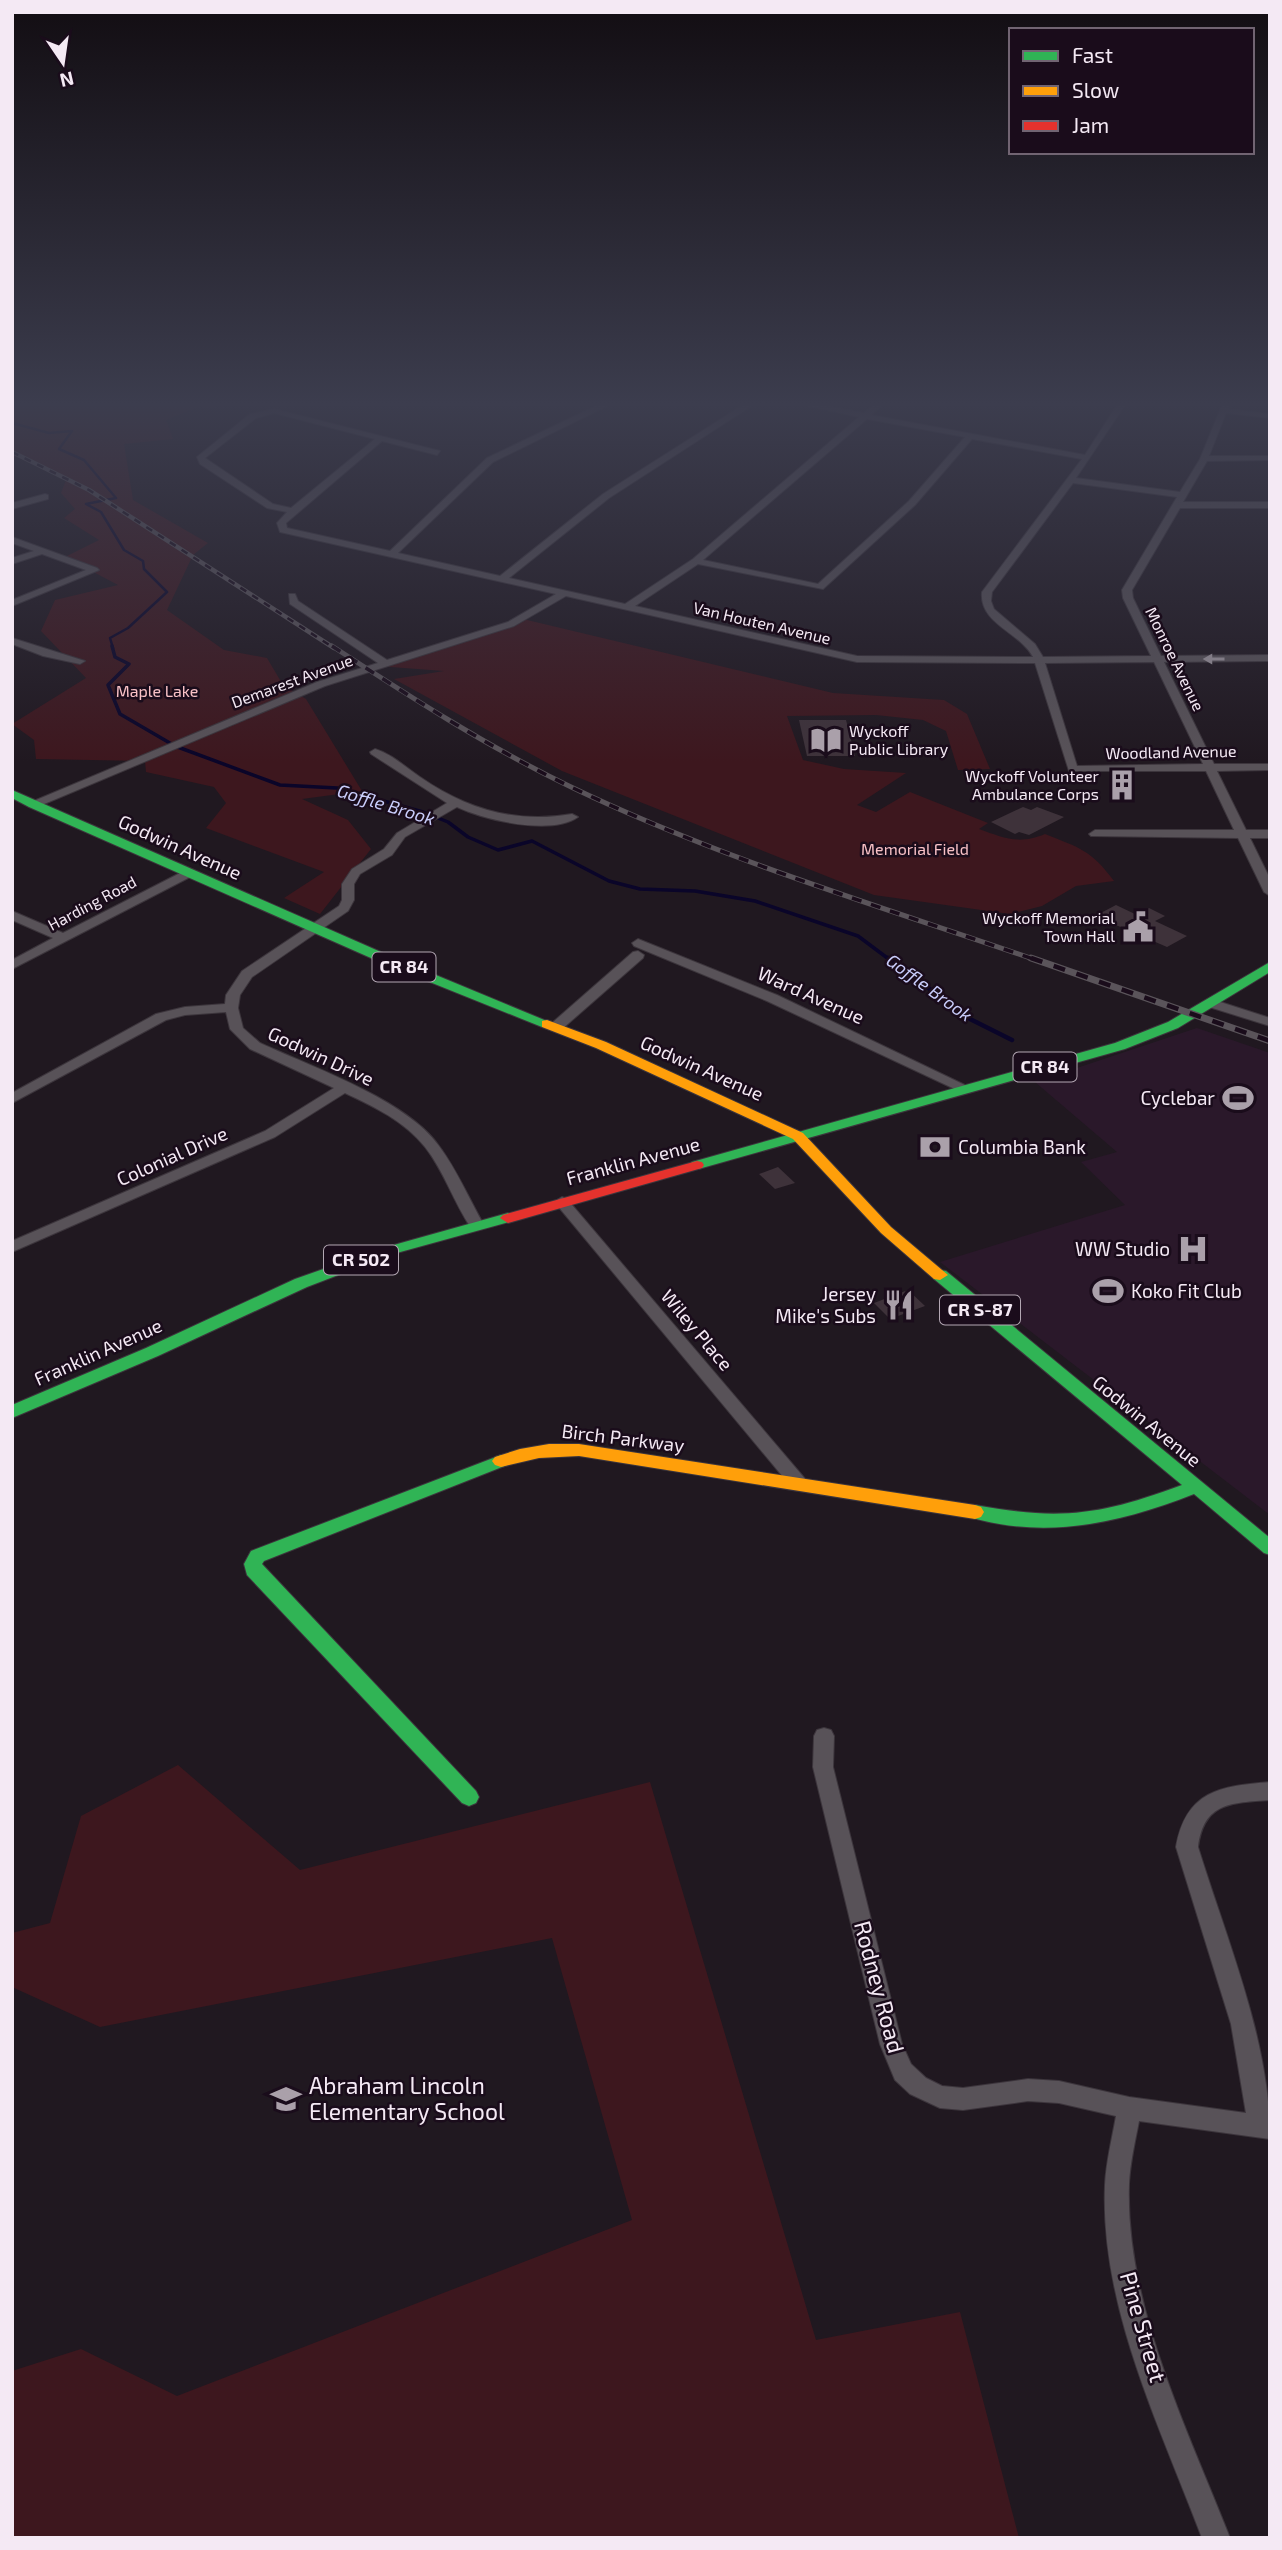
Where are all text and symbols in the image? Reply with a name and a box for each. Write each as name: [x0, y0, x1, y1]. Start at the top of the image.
north arrow: [28, 28, 98, 98]
legend: [1009, 28, 1254, 154]
text: Fast: [1072, 42, 1113, 67]
text: N: [58, 67, 76, 93]
text: Slow: [1072, 77, 1119, 102]
text: Jam: [1072, 112, 1109, 137]
street label: Van Houten Avenue: [691, 597, 833, 648]
street label: Monroe Avenue: [1142, 604, 1209, 714]
street label: Demarest Avenue: [229, 650, 355, 711]
one-way arrow: [1202, 653, 1224, 665]
park label: Maple Lake: [116, 681, 198, 700]
place label: Wyckoff Public Library: [849, 721, 949, 758]
library icon: Wyckoff Public Library: [809, 723, 843, 757]
street label: Woodland Avenue: [1105, 741, 1237, 762]
place label: Wyckoff Volunteer Ambulance Corps: [965, 766, 1100, 803]
building icon: Wyckoff Volunteer Ambulance Corps: [1105, 768, 1139, 802]
water label: Goffle Brook: [335, 779, 438, 829]
street label: Godwin Avenue: [115, 809, 245, 884]
park label: Memorial Field: [861, 839, 969, 858]
street label: Harding Road: [44, 871, 139, 934]
place label: Wyckoff Memorial Town Hall: [982, 908, 1115, 945]
public building icon: Wyckoff Memorial Town Hall: [1121, 910, 1155, 944]
water label: Goffle Brook: [882, 949, 977, 1026]
road number: CR 84: [372, 952, 436, 982]
street label: Ward Avenue: [754, 961, 868, 1028]
street label: Godwin Drive: [265, 1021, 378, 1090]
street label: Godwin Avenue: [637, 1030, 767, 1105]
road number: CR 84: [1014, 1052, 1076, 1082]
sports icon: Cyclebar: [1221, 1081, 1255, 1115]
place label: Cyclebar: [1140, 1086, 1215, 1109]
street label: Colonial Drive: [113, 1121, 231, 1190]
bank icon: Columbia Bank: [918, 1130, 952, 1164]
street label: Franklin Avenue: [563, 1132, 702, 1189]
place label: Columbia Bank: [958, 1135, 1086, 1158]
hospital icon: WW Studio: [1176, 1232, 1210, 1266]
place label: WW Studio: [1075, 1237, 1170, 1260]
road number: CR 502: [324, 1246, 398, 1274]
sports icon: Koko Fit Club: [1091, 1274, 1125, 1308]
place label: Koko Fit Club: [1131, 1279, 1242, 1302]
place label: Jersey Mike's Subs: [775, 1282, 876, 1327]
street label: Wiley Place: [657, 1284, 738, 1375]
restaurant icon: Jersey Mike's Subs: [882, 1288, 916, 1322]
road number: CR S-87: [940, 1296, 1020, 1324]
street label: Franklin Avenue: [30, 1313, 165, 1390]
street label: Godwin Avenue: [1089, 1370, 1206, 1471]
street label: Birch Parkway: [560, 1419, 686, 1456]
street label: Rodney Road: [849, 1918, 911, 2056]
place label: Abraham Lincoln Elementary School: [309, 2071, 505, 2125]
school or university icon: Abraham Lincoln Elementary School: [269, 2082, 303, 2116]
street label: Pine Street: [1115, 2268, 1173, 2386]

